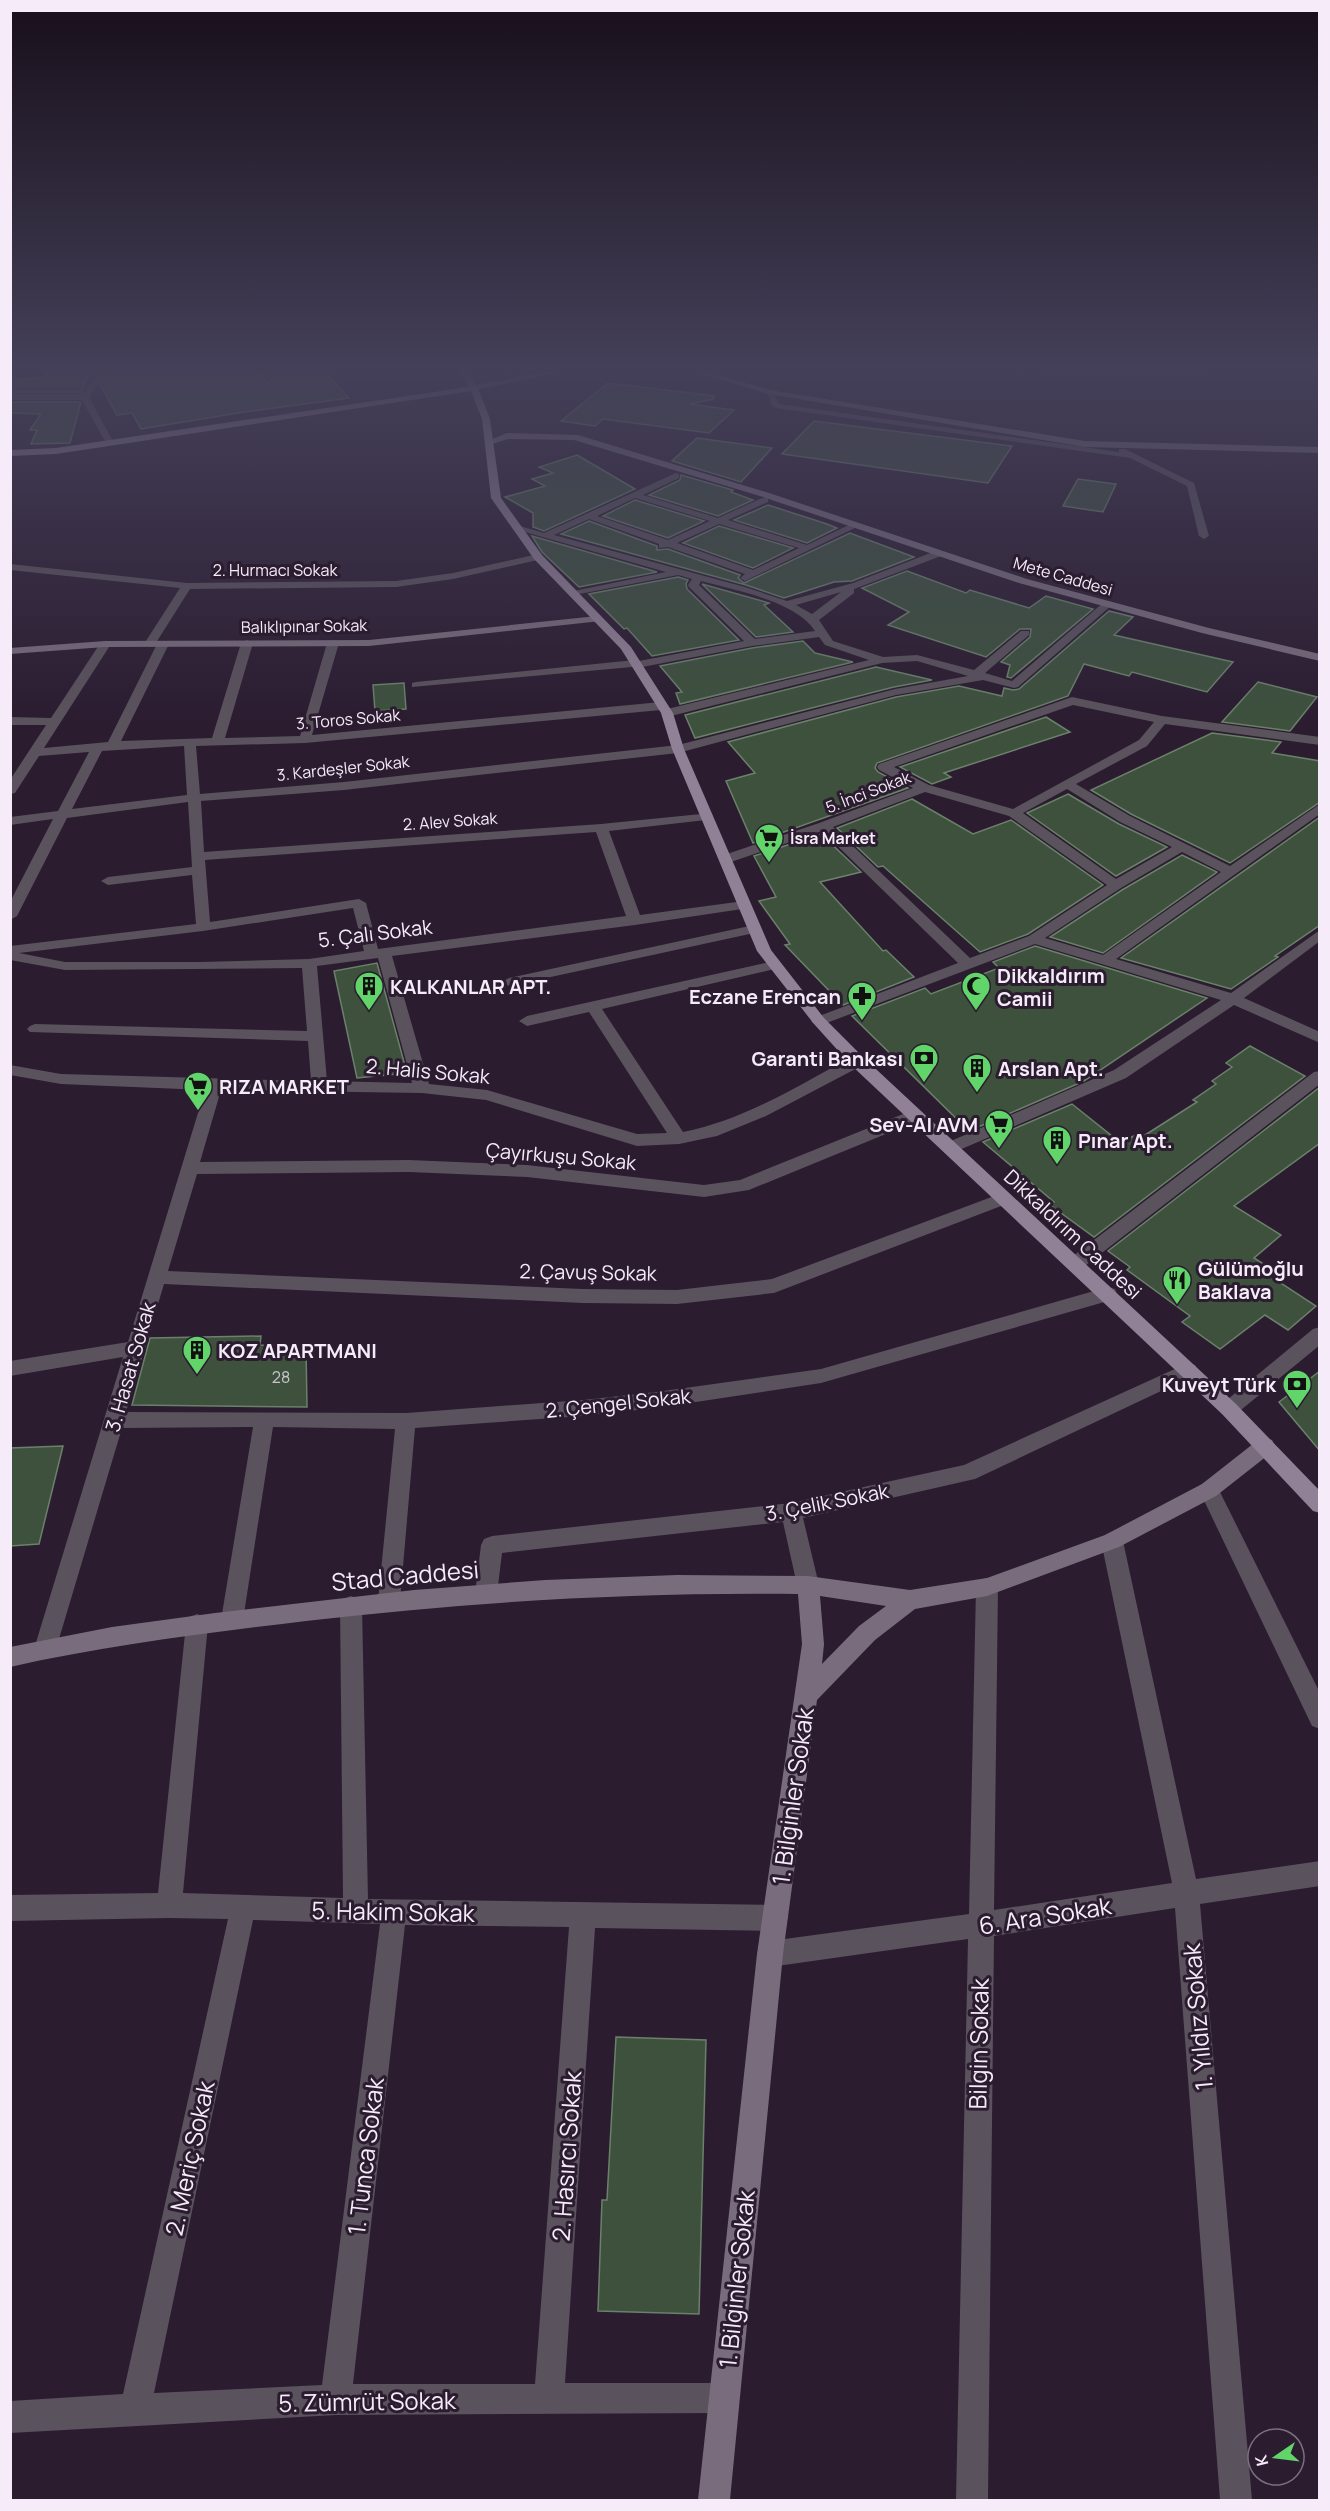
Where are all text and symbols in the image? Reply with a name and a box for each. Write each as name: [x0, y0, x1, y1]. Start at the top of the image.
street label: Mete Caddesi: [1011, 551, 1115, 601]
street label: 2. Hurmacı Sokak: [213, 559, 338, 581]
street label: Balıklıpınar Sokak: [241, 614, 368, 638]
street label: 3. Toros Sokak: [295, 703, 402, 735]
street label: 3. Kardeşler Sokak: [275, 750, 412, 786]
street label: 5. İnci Sokak: [822, 765, 915, 818]
street label: 2. Alev Sokak: [402, 807, 499, 835]
supermarket icon: İsra Market: [753, 822, 785, 864]
place label: İsra Market: [790, 827, 876, 849]
street label: 5. Çalı Sokak: [317, 912, 435, 953]
place label: Dikkaldırım Camii: [997, 962, 1105, 1012]
building icon: KALKANLAR APT.: [353, 970, 385, 1012]
mosque icon: Dikkaldırım Camii: [960, 970, 992, 1012]
place label: KALKANLAR APT.: [390, 973, 551, 1000]
pharmacy icon: Eczane Erencan: [846, 980, 878, 1022]
place label: Eczane Erencan: [689, 983, 841, 1010]
bank icon: Garanti Bankası: [908, 1042, 940, 1084]
place label: Garanti Bankası: [751, 1045, 903, 1072]
street label: 2. Halis Sokak: [365, 1052, 492, 1090]
building icon: Arslan Apt.: [961, 1052, 993, 1094]
place label: Arslan Apt.: [998, 1055, 1104, 1082]
supermarket icon: RIZA MARKET: [182, 1070, 214, 1112]
place label: RIZA MARKET: [219, 1073, 349, 1100]
supermarket icon: Sev-Al AVM: [983, 1108, 1015, 1150]
place label: Sev-Al AVM: [869, 1111, 978, 1138]
building icon: Pınar Apt.: [1041, 1124, 1073, 1166]
place label: Pınar Apt.: [1078, 1127, 1173, 1154]
street label: Çayırkuşu Sokak: [485, 1136, 638, 1176]
street label: Dikkaldırım Caddesi: [998, 1163, 1148, 1305]
place label: Gülümoğlu Baklava: [1198, 1255, 1304, 1305]
street label: 2. Çavuş Sokak: [519, 1257, 658, 1287]
restaurant icon: Gülümoğlu Baklava: [1161, 1264, 1193, 1306]
street label: 3. Hasat Sokak: [99, 1298, 162, 1435]
building icon: KOZ APARTMANI: [181, 1334, 213, 1376]
place label: KOZ APARTMANI: [218, 1337, 377, 1364]
house number: 28: [272, 1366, 290, 1388]
bank icon: Kuveyt Türk: [1281, 1368, 1313, 1410]
place label: Kuveyt Türk: [1162, 1371, 1277, 1398]
street label: 2. Çengel Sokak: [544, 1382, 693, 1424]
street label: 3. Çelik Sokak: [763, 1477, 892, 1527]
street label: Stad Caddesi: [330, 1552, 480, 1598]
street label: 1. Bilginler Sokak: [763, 1704, 821, 1887]
street label: 6. Ara Sokak: [977, 1888, 1115, 1942]
street label: 5. Hakim Sokak: [311, 1893, 476, 1929]
street label: 1. Yıldız Sokak: [1174, 1941, 1220, 2092]
street label: Bilgin Sokak: [960, 1977, 996, 2110]
street label: 2. Hasırcı Sokak: [544, 2069, 588, 2242]
street label: 1. Tunca Sokak: [339, 2074, 391, 2237]
street label: 2. Meriç Sokak: [157, 2077, 222, 2238]
street label: 1. Bilginler Sokak: [710, 2187, 762, 2369]
street label: 5. Zümrüt Sokak: [278, 2383, 457, 2419]
north arrow: [1246, 2427, 1306, 2487]
text: K: [1249, 2452, 1273, 2468]

